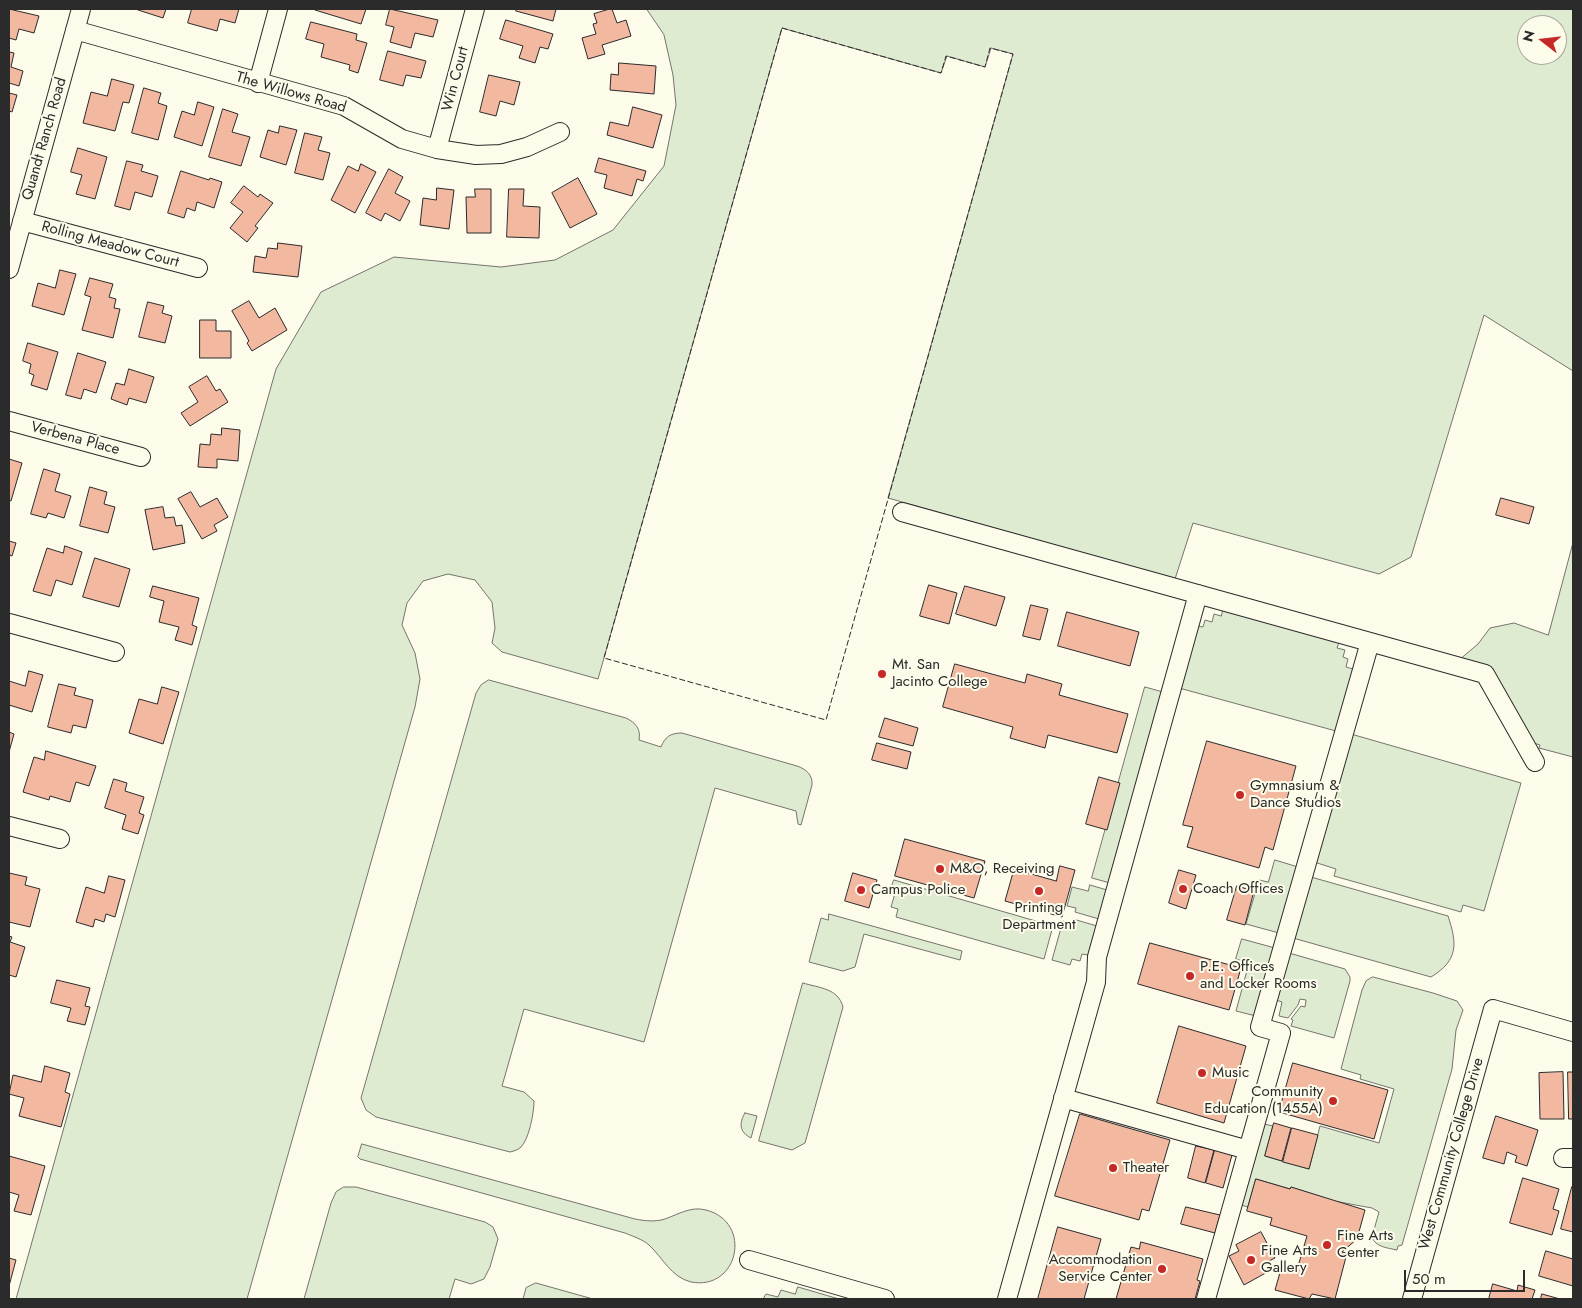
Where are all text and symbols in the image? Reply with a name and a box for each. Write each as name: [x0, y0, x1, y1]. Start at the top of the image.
north arrow: [1517, 15, 1567, 65]
text: N: [1517, 28, 1540, 44]
street label: Win Court: [439, 45, 473, 113]
street label: The Willows Road: [234, 69, 348, 117]
street label: Quandt Ranch Road: [19, 76, 71, 202]
street label: Rolling Meadow Court: [39, 218, 181, 272]
street label: Verbena Place: [29, 419, 121, 459]
place label: Mt. San Jacinto College: [892, 656, 987, 691]
marker: Mt. San Jacinto College: [876, 668, 888, 680]
place label: Gymnasium & Dance Studios: [1250, 777, 1341, 812]
marker: Gymnasium & Dance Studios: [1234, 789, 1246, 801]
place label: M&O, Receiving: [950, 860, 1055, 878]
marker: M&O, Receiving: [934, 863, 946, 875]
place label: Coach Offices: [1193, 880, 1283, 898]
place label: Campus Police: [871, 881, 965, 899]
marker: Coach Offices: [1177, 883, 1189, 895]
marker: Campus Police: [855, 884, 867, 896]
marker: Printing Department: [1033, 885, 1045, 897]
place label: Printing Department: [1002, 899, 1076, 934]
place label: P.E. Offices and Locker Rooms: [1200, 958, 1317, 993]
marker: P.E. Offices and Locker Rooms: [1184, 970, 1196, 982]
street label: West Community College Drive: [1416, 1056, 1488, 1252]
place label: Music: [1212, 1064, 1249, 1082]
marker: Music: [1196, 1067, 1208, 1079]
place label: Community Education (1455A): [1204, 1083, 1323, 1118]
marker: Community Education (1455A): [1327, 1095, 1339, 1107]
place label: Theater: [1123, 1159, 1169, 1177]
marker: Theater: [1107, 1162, 1119, 1174]
place label: Fine Arts Center: [1337, 1227, 1393, 1262]
marker: Fine Arts Center: [1321, 1239, 1333, 1251]
place label: Fine Arts Gallery: [1261, 1242, 1317, 1277]
place label: Accommodation Service Center: [1049, 1251, 1152, 1286]
marker: Fine Arts Gallery: [1245, 1254, 1257, 1266]
scale bar: [1407, 1260, 1528, 1292]
marker: Accommodation Service Center: [1156, 1263, 1168, 1275]
text: 50 m: [1412, 1268, 1446, 1290]

